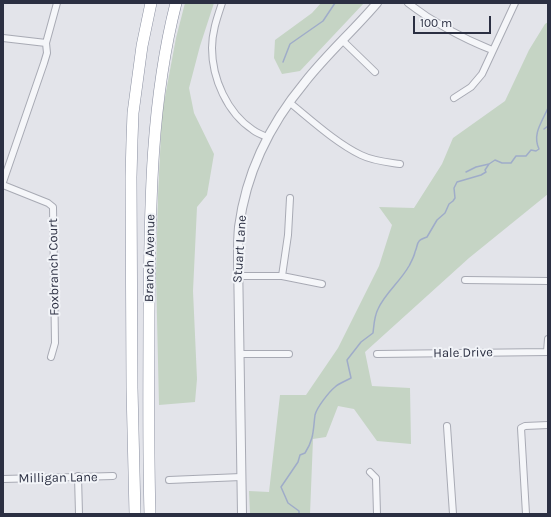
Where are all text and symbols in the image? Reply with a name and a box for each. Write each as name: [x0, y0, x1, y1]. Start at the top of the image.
scale bar: [415, 8, 493, 34]
text: 100 m: [420, 16, 452, 30]
street label: Branch Avenue: [141, 214, 159, 302]
street label: Stuart Lane: [230, 214, 250, 284]
street label: Foxbranch Court: [45, 218, 63, 316]
street label: Hale Drive: [433, 345, 493, 361]
street label: Milligan Lane: [18, 470, 98, 486]

